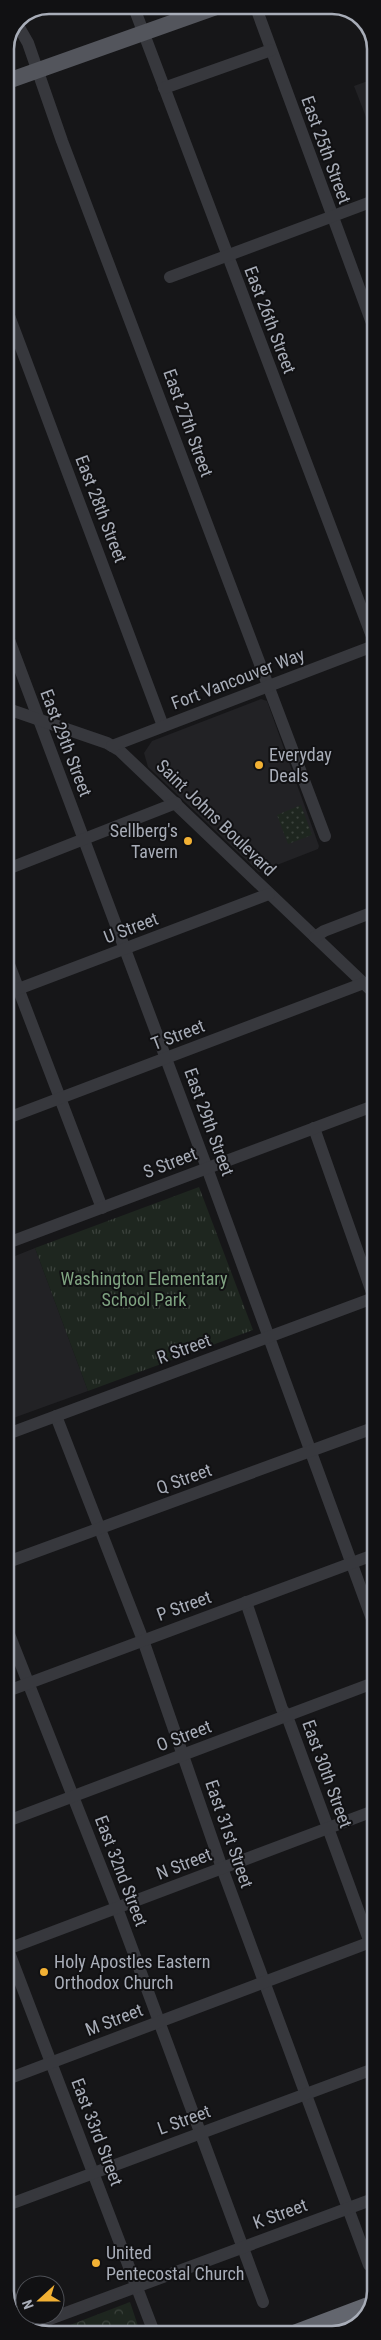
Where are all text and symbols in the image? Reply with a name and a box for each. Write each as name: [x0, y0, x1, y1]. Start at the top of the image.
street label: East 25th Street: [297, 93, 356, 207]
street label: East 26th Street: [240, 263, 301, 376]
street label: East 27th Street: [159, 366, 218, 480]
street label: East 28th Street: [71, 452, 132, 565]
street label: Fort Vancouver Way: [168, 643, 308, 714]
street label: East 29th Street: [36, 686, 97, 799]
place label: Everyday Deals: [269, 744, 332, 786]
street label: Saint Johns Boulevard: [152, 755, 281, 880]
marker: Everyday Deals: [253, 759, 265, 771]
place label: Sellberg's Tavern: [110, 820, 178, 862]
marker: Sellberg's Tavern: [182, 835, 194, 847]
street label: U Street: [101, 908, 161, 947]
street label: T Street: [148, 1015, 207, 1054]
street label: East 29th Street: [180, 1065, 239, 1179]
street label: S Street: [140, 1143, 200, 1182]
park label: Washington Elementary School Park: [60, 1268, 228, 1310]
street label: R Street: [154, 1329, 214, 1368]
street label: Q Street: [153, 1459, 214, 1498]
street label: P Street: [154, 1586, 214, 1625]
street label: O Street: [153, 1715, 214, 1756]
street label: East 30th Street: [298, 1717, 357, 1831]
street label: East 31st Street: [201, 1777, 258, 1891]
street label: East 32nd Street: [91, 1812, 152, 1929]
street label: N Street: [153, 1843, 214, 1884]
place label: Holy Apostles Eastern Orthodox Church: [54, 1951, 210, 1993]
marker: Holy Apostles Eastern Orthodox Church: [38, 1966, 50, 1978]
street label: M Street: [82, 1999, 146, 2040]
street label: East 33rd Street: [67, 2075, 128, 2189]
street label: L Street: [154, 2100, 213, 2139]
street label: K Street: [250, 2194, 310, 2233]
place label: United Pentecostal Church: [106, 2242, 244, 2284]
marker: United Pentecostal Church: [90, 2257, 102, 2269]
north arrow: [15, 2275, 65, 2325]
text: N: [19, 2298, 37, 2312]

